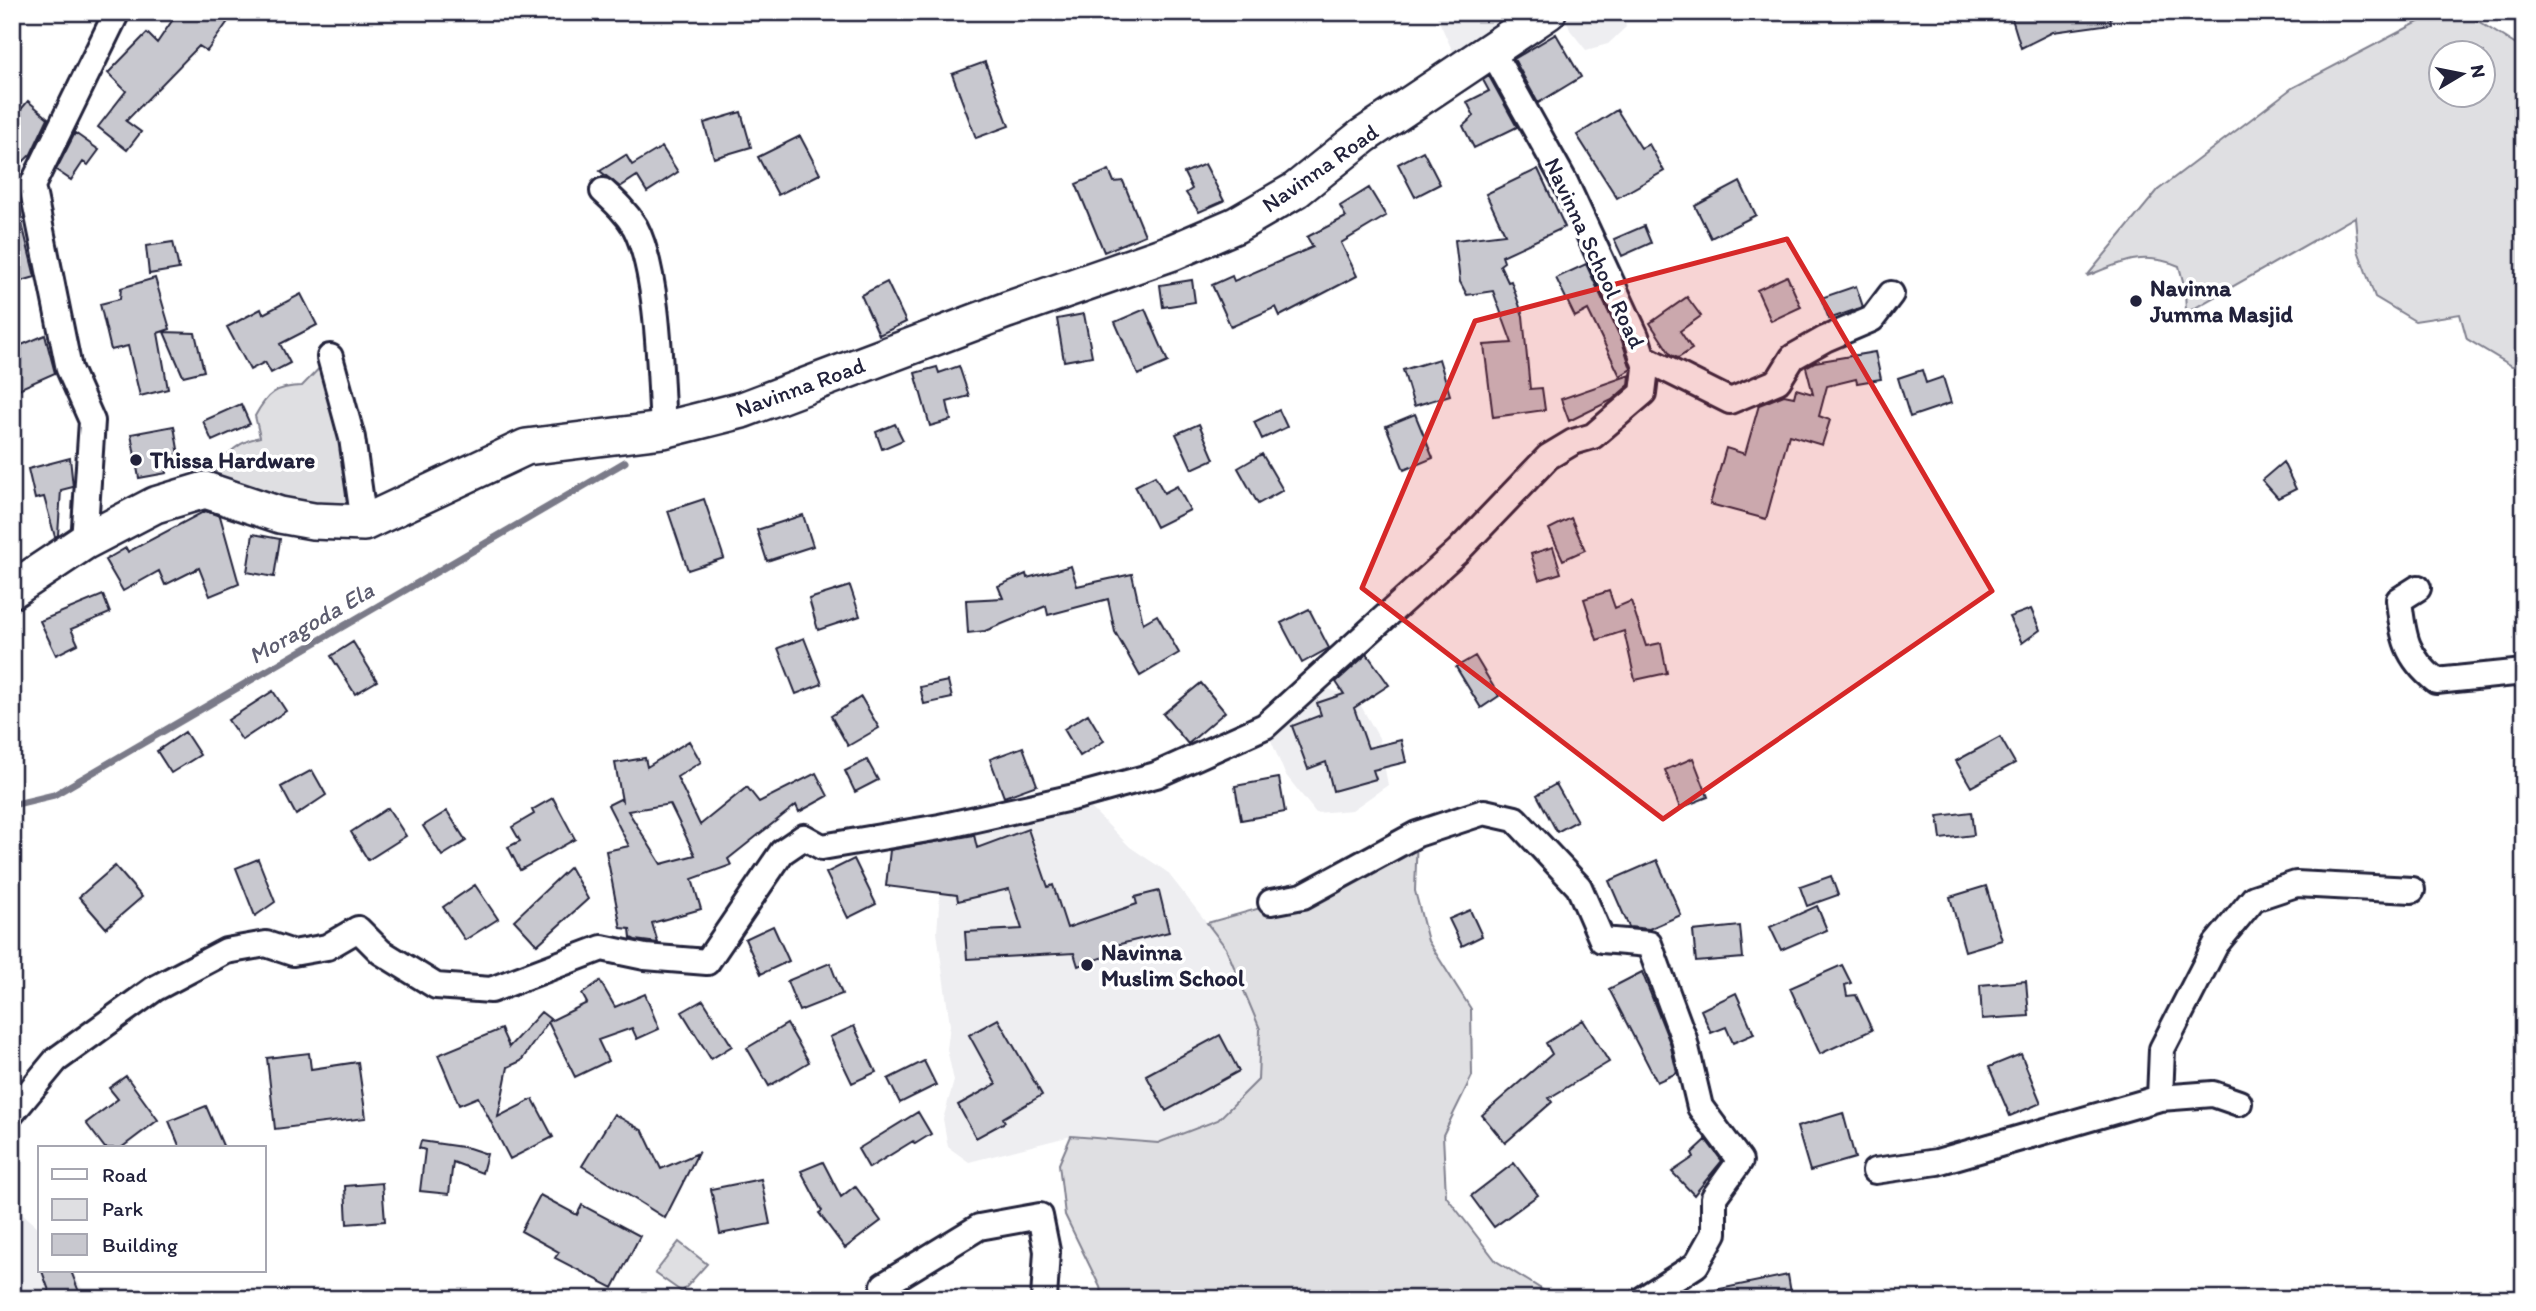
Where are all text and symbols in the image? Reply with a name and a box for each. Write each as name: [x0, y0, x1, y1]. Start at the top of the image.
north arrow: [2428, 38, 2498, 108]
text: N: [2466, 63, 2491, 79]
street label: Navinna Road: [1256, 117, 1384, 218]
street label: Navinna School Road: [1539, 153, 1652, 353]
place label: Navinna Jumma Masjid: [2149, 274, 2294, 328]
marker: Navinna Jumma Masjid: [2128, 293, 2144, 309]
street label: Navinna Road: [731, 351, 869, 423]
place label: Thissa Hardware: [149, 446, 315, 474]
marker: Thissa Hardware: [128, 452, 144, 468]
water label: Moragoda Ela: [243, 574, 380, 670]
place label: Navinna Muslim School: [1101, 938, 1245, 992]
marker: Navinna Muslim School: [1079, 957, 1095, 973]
legend: [38, 1146, 266, 1272]
text: Road: [102, 1162, 148, 1187]
text: Park: [102, 1196, 144, 1221]
text: Building: [102, 1232, 178, 1257]

